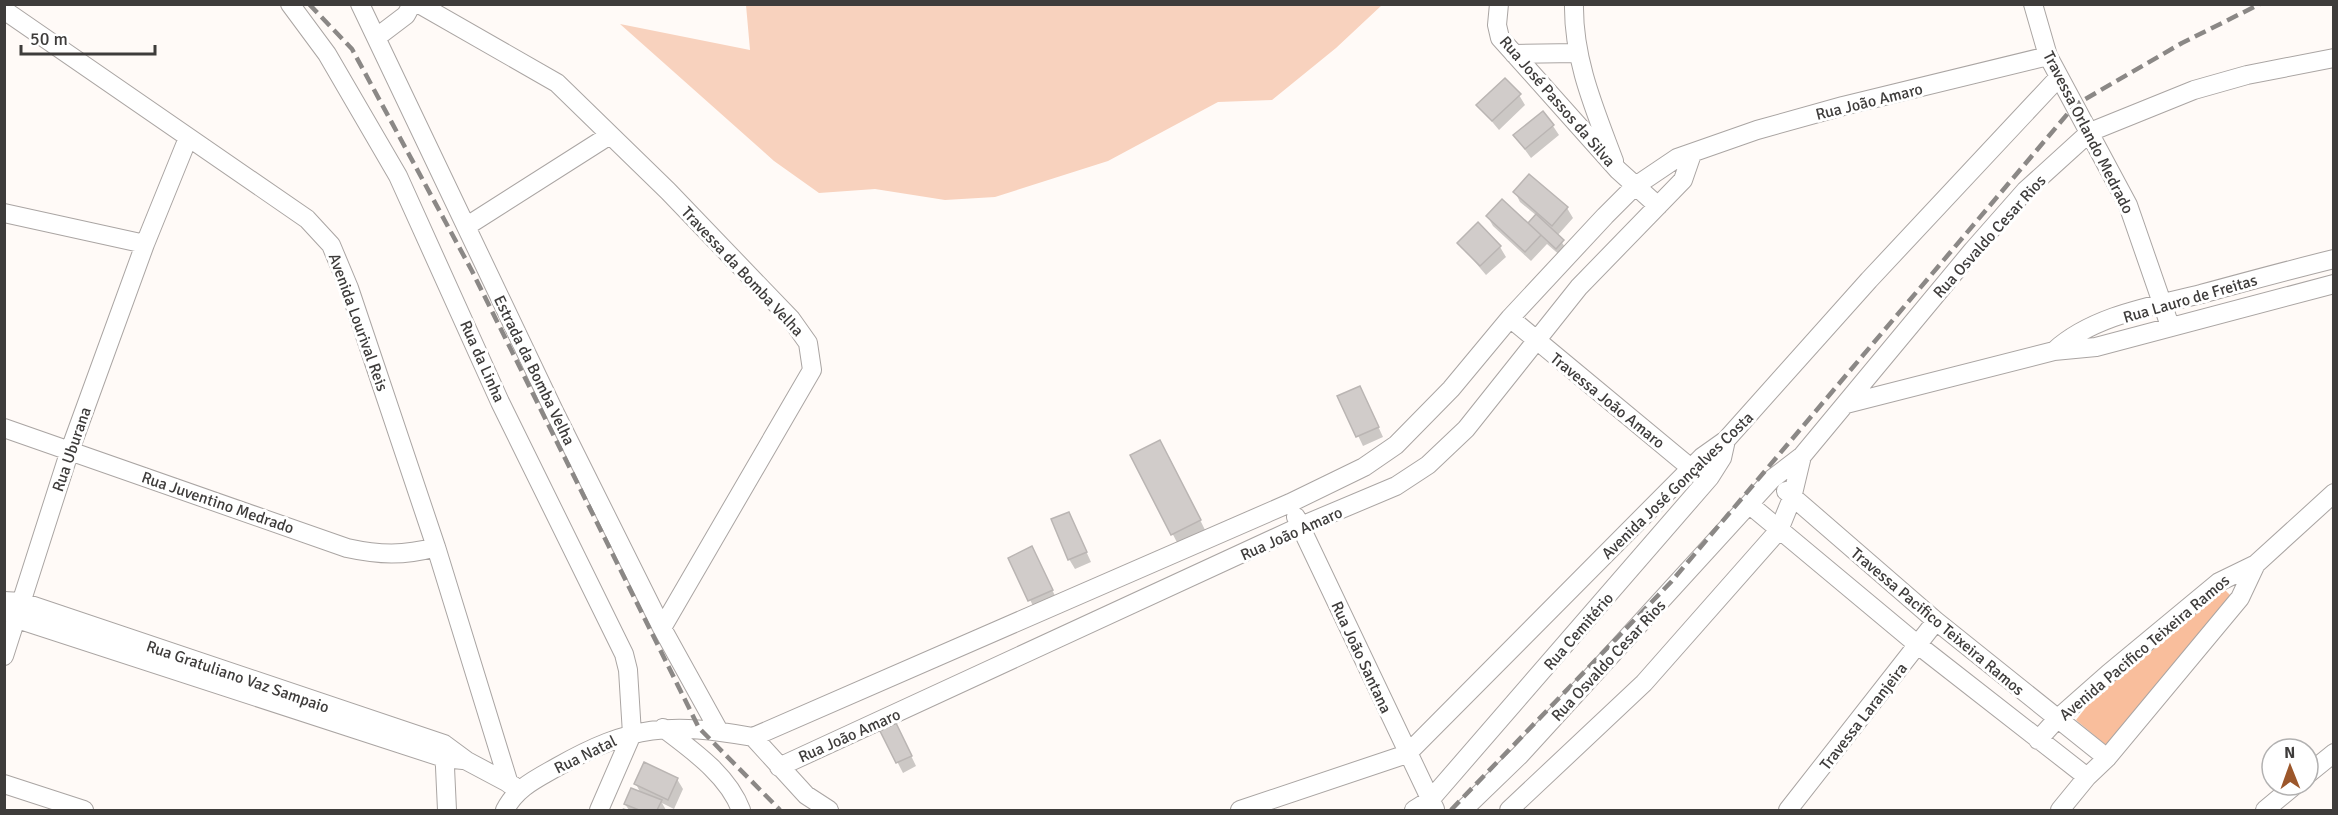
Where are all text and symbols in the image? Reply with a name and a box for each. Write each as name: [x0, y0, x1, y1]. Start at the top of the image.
scale bar: [21, 18, 154, 56]
text: 50 m: [30, 28, 68, 50]
street label: Rua José Passos da Silva: [1495, 32, 1619, 171]
street label: Travessa Orlando Medrado: [2038, 48, 2138, 217]
street label: Rua João Amaro: [1814, 79, 1925, 125]
street label: Rua Osvaldo Cesar Rios: [1929, 171, 2050, 302]
street label: Travessa da Bomba Velha: [677, 203, 808, 341]
street label: Avenida Lourival Reis: [324, 251, 392, 394]
street label: Rua Lauro de Freitas: [2121, 270, 2260, 328]
street label: Estrada da Bomba Velha: [489, 292, 579, 449]
street label: Rua da Linha: [455, 317, 509, 406]
street label: Travessa João Amaro: [1546, 349, 1669, 453]
street label: Rua Uburana: [48, 404, 96, 494]
street label: Avenida José Gonçalves Costa: [1598, 408, 1758, 564]
street label: Rua Juventino Medrado: [139, 467, 297, 538]
street label: Rua João Amaro: [1237, 502, 1346, 565]
street label: Travessa Pacifico Teixeira Ramos: [1847, 543, 2028, 700]
street label: Avenida Pacifico Teixeira Ramos: [2055, 571, 2234, 725]
street label: Rua Cemitério: [1540, 589, 1618, 675]
street label: Rua Osvaldo Cesar Rios: [1547, 596, 1670, 726]
street label: Rua João Santana: [1326, 598, 1396, 717]
street label: Rua Gratuliano Vaz Sampaio: [144, 636, 332, 718]
street label: Travessa Laranjeira: [1816, 659, 1912, 774]
street label: Rua João Amaro: [795, 704, 904, 767]
street label: Rua Natal: [551, 731, 620, 779]
north arrow: [2260, 737, 2320, 797]
text: N: [2284, 743, 2295, 763]

